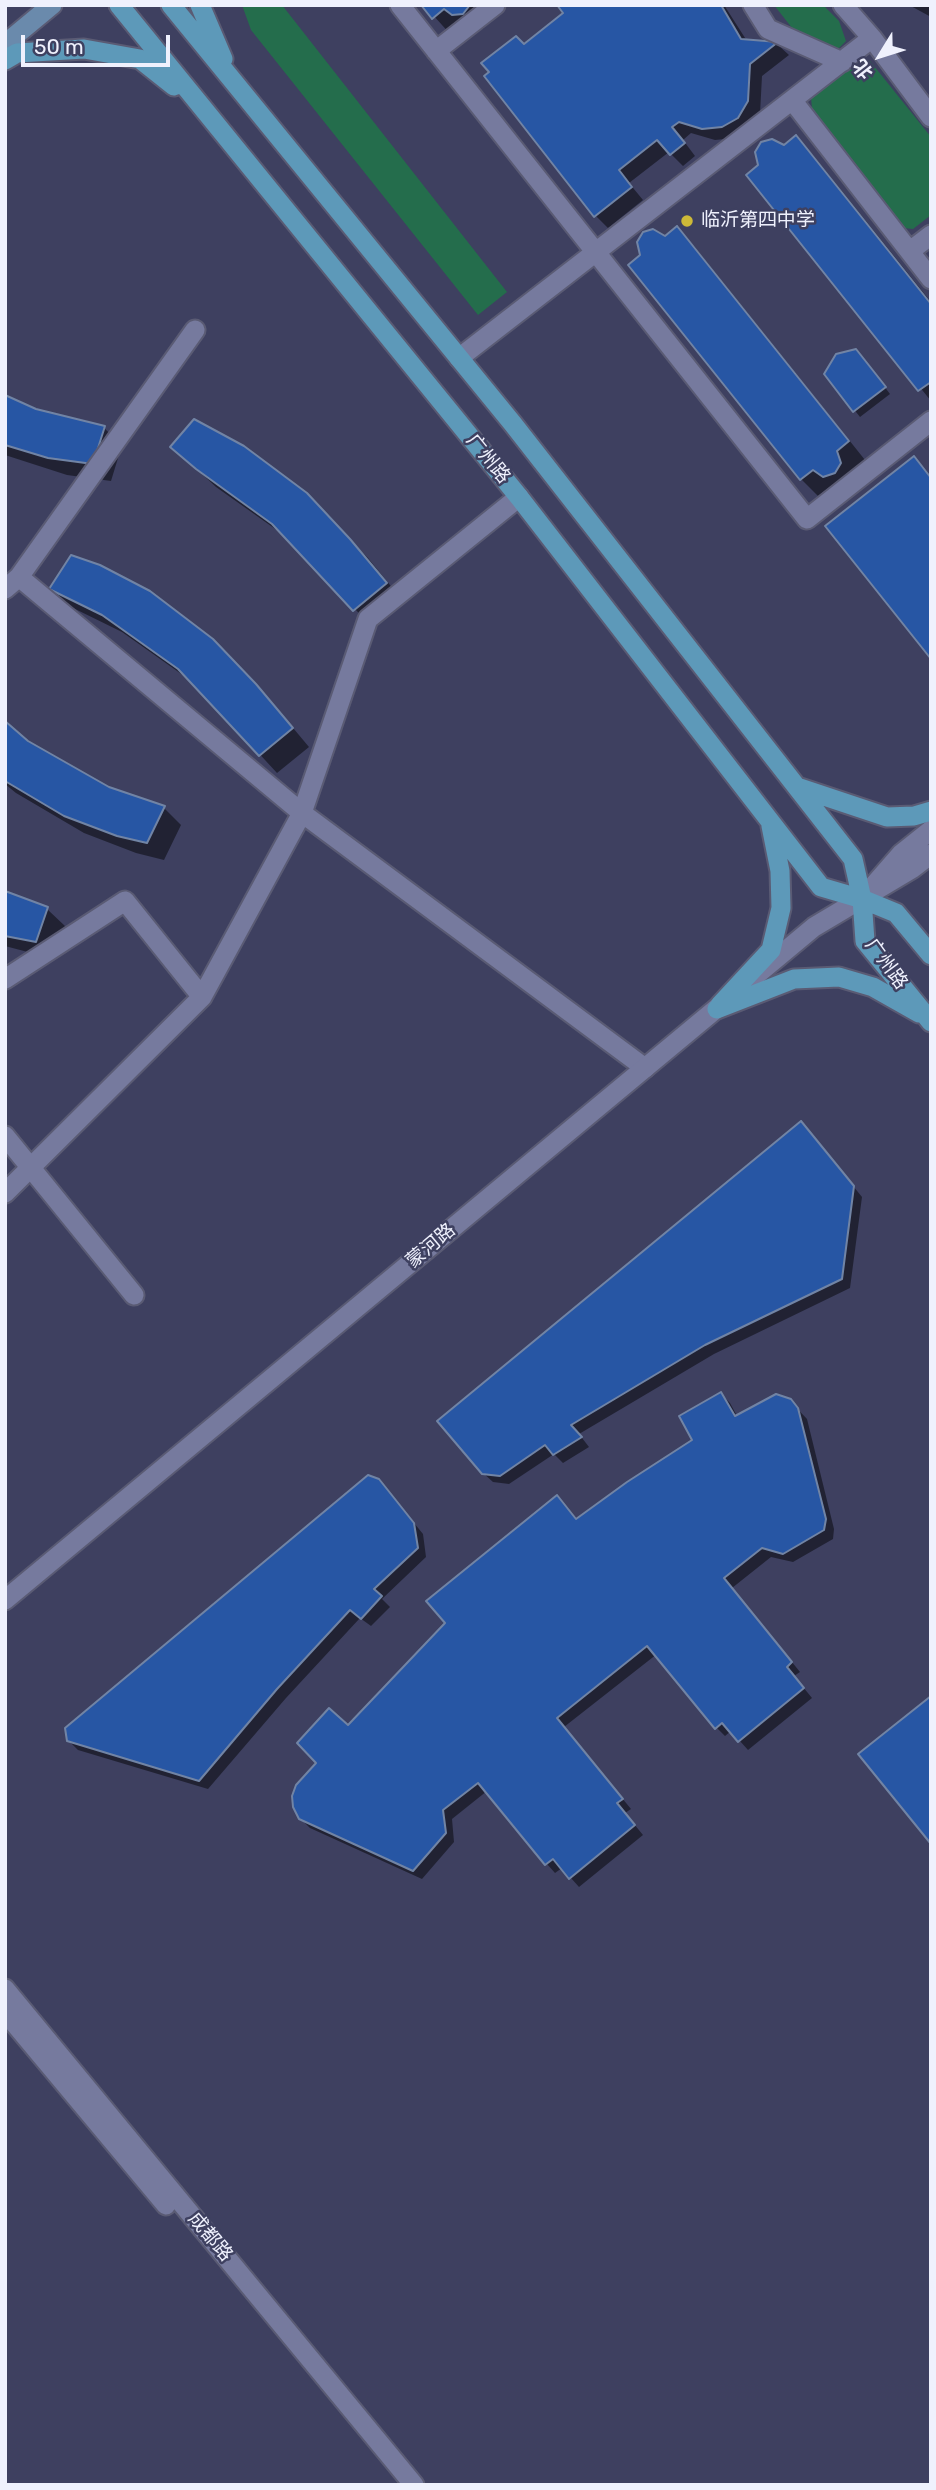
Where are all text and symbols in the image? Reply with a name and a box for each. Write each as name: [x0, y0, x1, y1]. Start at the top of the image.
scale bar: [24, 21, 173, 65]
north arrow: [845, 21, 915, 91]
text: 50 m: [34, 34, 84, 59]
text: 北: [848, 55, 878, 84]
place label: 临沂第四中学: [701, 210, 815, 232]
marker: 临沂第四中学: [679, 213, 695, 229]
street label: 广州路: [461, 430, 515, 488]
street label: 广州路: [860, 934, 912, 994]
street label: 蒙河路: [402, 1219, 460, 1273]
street label: 成都路: [183, 2208, 237, 2266]

